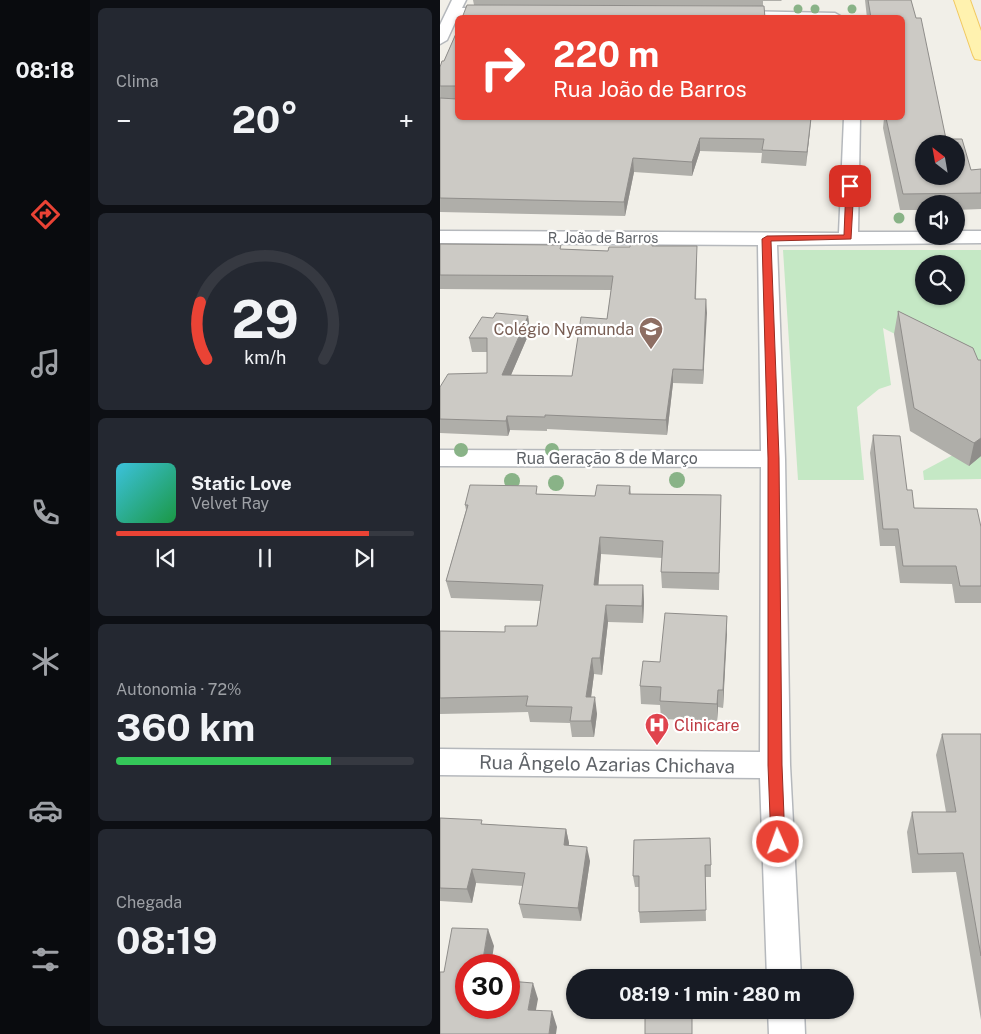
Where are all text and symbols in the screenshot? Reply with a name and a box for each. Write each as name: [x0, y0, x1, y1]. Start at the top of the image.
text: 220 m: [553, 34, 659, 75]
icon: right: [470, 35, 535, 100]
text: 08:18: [16, 57, 74, 83]
text: Clima: [116, 72, 159, 91]
text: Rua João de Barros: [553, 76, 747, 102]
text: 20°: [232, 97, 298, 142]
text: −: [116, 104, 132, 137]
text: +: [398, 104, 414, 137]
north arrow: [915, 135, 965, 185]
map controls: [915, 135, 965, 305]
pin: [829, 165, 871, 207]
icon: arrive: [836, 172, 864, 200]
button: sound: [915, 195, 965, 245]
icon: directions: [28, 197, 63, 232]
street label: R. João de Barros: [548, 230, 658, 246]
button: search: [915, 255, 965, 305]
text: 29: [231, 289, 299, 350]
school or university icon: Colégio Nyamunda: [638, 316, 664, 350]
place label: Colégio Nyamunda: [494, 320, 634, 339]
icon: music: [28, 346, 63, 381]
text: km/h: [244, 347, 286, 368]
street label: Rua Geração 8 de Março: [516, 449, 698, 468]
text: Static Love: [191, 472, 292, 494]
text: Velvet Ray: [191, 494, 269, 513]
icon: phone: [28, 495, 63, 530]
icon: previous: [152, 544, 180, 572]
icon: pause: [251, 544, 279, 572]
icon: next: [350, 544, 378, 572]
icon: climate: [28, 644, 63, 679]
text: Autonomia · 72%: [116, 680, 242, 699]
text: 360 km: [116, 705, 255, 750]
hospital icon: Clinicare: [644, 712, 670, 746]
place label: Clinicare: [674, 716, 740, 735]
street label: Rua Ângelo Azarias Chichava: [479, 751, 735, 777]
icon: car: [28, 793, 63, 828]
position arrow: [751, 815, 803, 867]
text: Chegada: [116, 893, 182, 912]
text: 08:19: [116, 918, 217, 963]
icon: filters: [28, 942, 63, 977]
speed limit sign: 30: [455, 954, 520, 1019]
text: 08:19 · 1 min · 280 m: [619, 983, 801, 1005]

